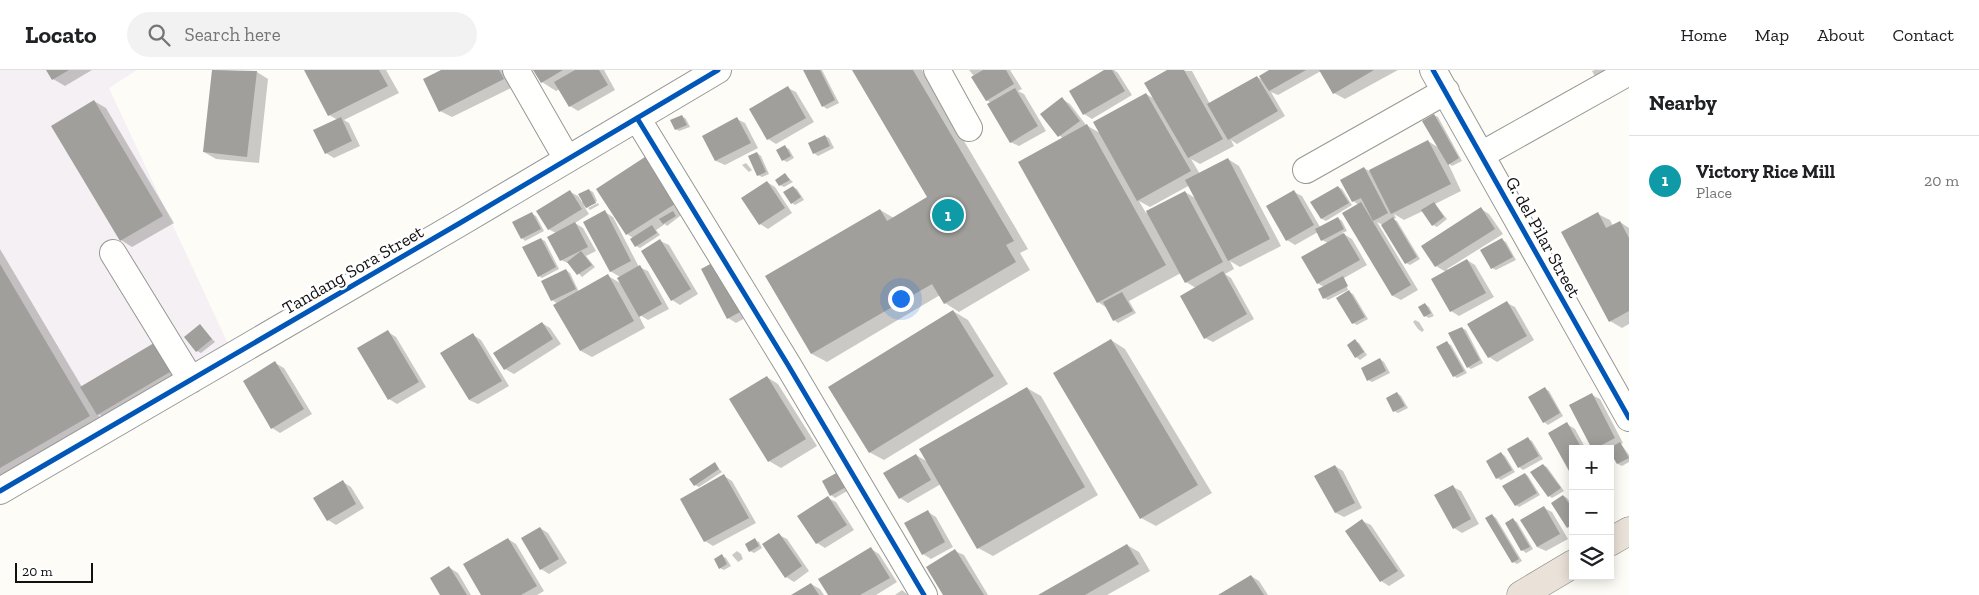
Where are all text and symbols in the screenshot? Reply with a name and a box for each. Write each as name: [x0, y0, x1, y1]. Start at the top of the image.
search box: [127, 12, 477, 57]
text: Locato: [25, 20, 97, 49]
icon: search: [145, 21, 173, 49]
text: Search here: [185, 23, 281, 46]
text: Home: [1680, 24, 1727, 46]
text: Map: [1755, 24, 1789, 46]
text: About: [1817, 24, 1864, 46]
text: Contact: [1892, 24, 1954, 46]
text: Nearby: [1649, 90, 1717, 115]
text: Victory Rice Mill: [1696, 160, 1835, 183]
text: 1: [1662, 171, 1668, 190]
text: 20 m: [1924, 171, 1959, 190]
street label: G. del Pilar Street: [1501, 173, 1585, 302]
text: Place: [1696, 183, 1732, 202]
pin: 1: [932, 196, 964, 234]
street label: Tandang Sora Street: [279, 221, 428, 319]
your location: [888, 286, 914, 312]
map controls: [1569, 445, 1614, 580]
button: +: [1569, 445, 1614, 490]
button: −: [1569, 490, 1614, 535]
button: layers: [1569, 535, 1614, 580]
scale bar: [15, 560, 92, 583]
text: 20 m: [22, 563, 53, 580]

